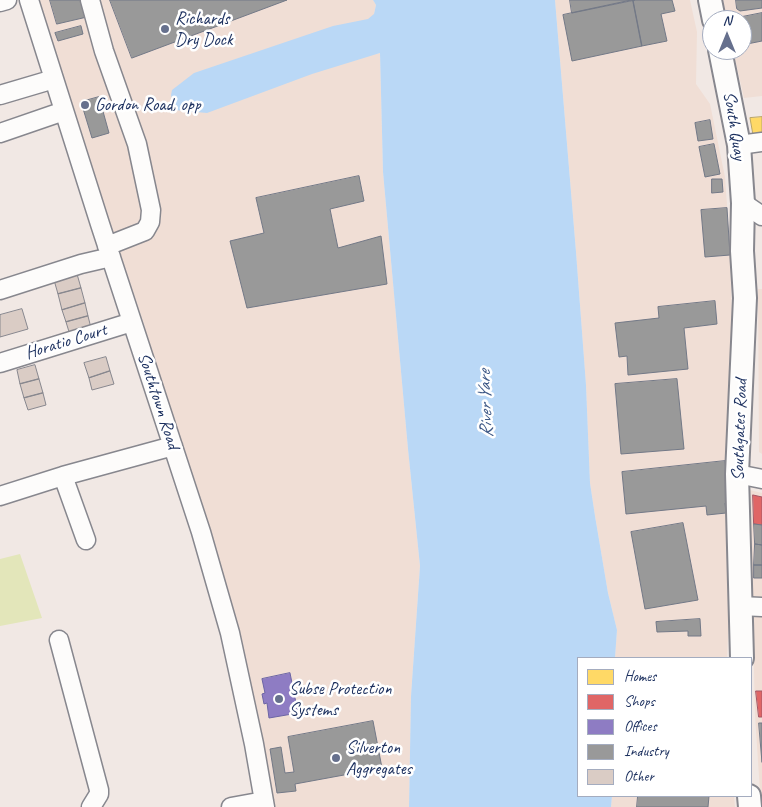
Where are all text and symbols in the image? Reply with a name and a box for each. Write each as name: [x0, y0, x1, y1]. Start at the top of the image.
place label: Richards Dry Dock: [175, 8, 232, 50]
north arrow: [702, 10, 752, 60]
text: N: [723, 12, 731, 29]
marker: Richards Dry Dock: [159, 23, 171, 35]
street label: South Quay: [718, 90, 750, 162]
place label: Gordon Road, opp: [95, 94, 200, 116]
marker: Gordon Road, opp: [79, 99, 91, 111]
street label: Horatio Court: [23, 319, 109, 365]
street label: Southtown Road: [132, 350, 184, 452]
water label: River Yare: [473, 370, 499, 438]
street label: Southgates Road: [727, 379, 753, 481]
legend: [577, 657, 752, 797]
text: Homes: [624, 667, 656, 686]
place label: Subse Protection Systems: [289, 678, 392, 721]
text: Shops: [624, 692, 655, 711]
marker: Subse Protection Systems: [273, 693, 285, 705]
text: Offices: [624, 717, 657, 736]
place label: Silverton Aggregates: [346, 737, 412, 780]
text: Industry: [624, 742, 669, 761]
marker: Silverton Aggregates: [330, 752, 342, 764]
text: Other: [624, 767, 654, 786]

